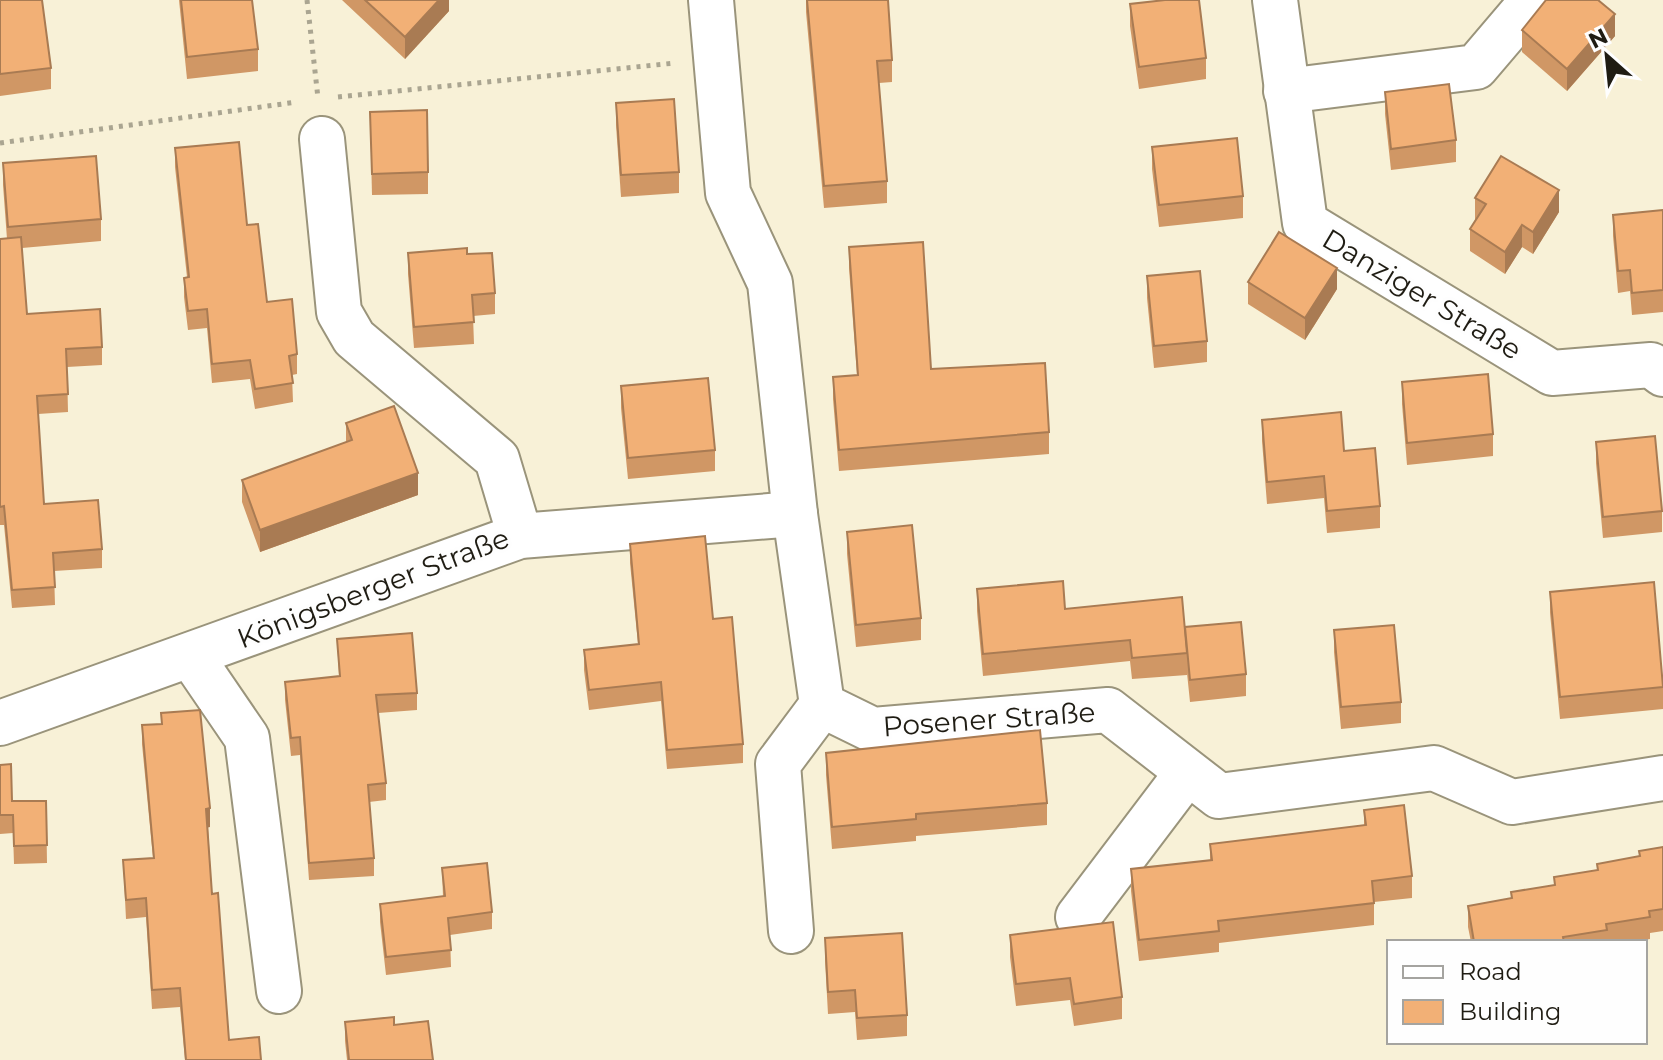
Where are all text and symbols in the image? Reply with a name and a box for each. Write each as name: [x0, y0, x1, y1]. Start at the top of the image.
north arrow: [1567, 16, 1647, 96]
text: N: [1584, 23, 1612, 55]
street label: Danziger Straße: [1316, 221, 1528, 367]
street label: Königsberger Straße: [232, 520, 514, 656]
street label: Posener Straße: [882, 695, 1096, 743]
legend: [1387, 940, 1647, 1044]
text: Road: [1459, 957, 1522, 986]
text: Building: [1459, 997, 1562, 1026]

